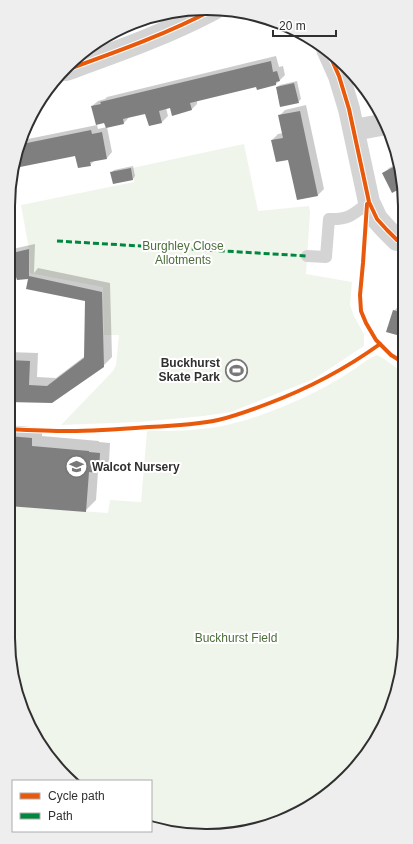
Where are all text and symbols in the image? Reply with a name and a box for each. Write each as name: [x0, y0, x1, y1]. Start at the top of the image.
scale bar: [273, 12, 336, 38]
text: 20 m: [279, 19, 306, 33]
park label: Burghley Close Allotments: [142, 239, 224, 267]
place label: Buckhurst Skate Park: [159, 356, 220, 384]
sports icon: Buckhurst Skate Park: [223, 357, 249, 383]
school or university icon: Walcot Nursery: [63, 454, 89, 480]
place label: Walcot Nursery: [92, 460, 180, 474]
park label: Buckhurst Field: [195, 631, 277, 645]
legend: [12, 780, 152, 832]
text: Cycle path: [48, 789, 105, 803]
text: Path: [48, 809, 73, 823]

